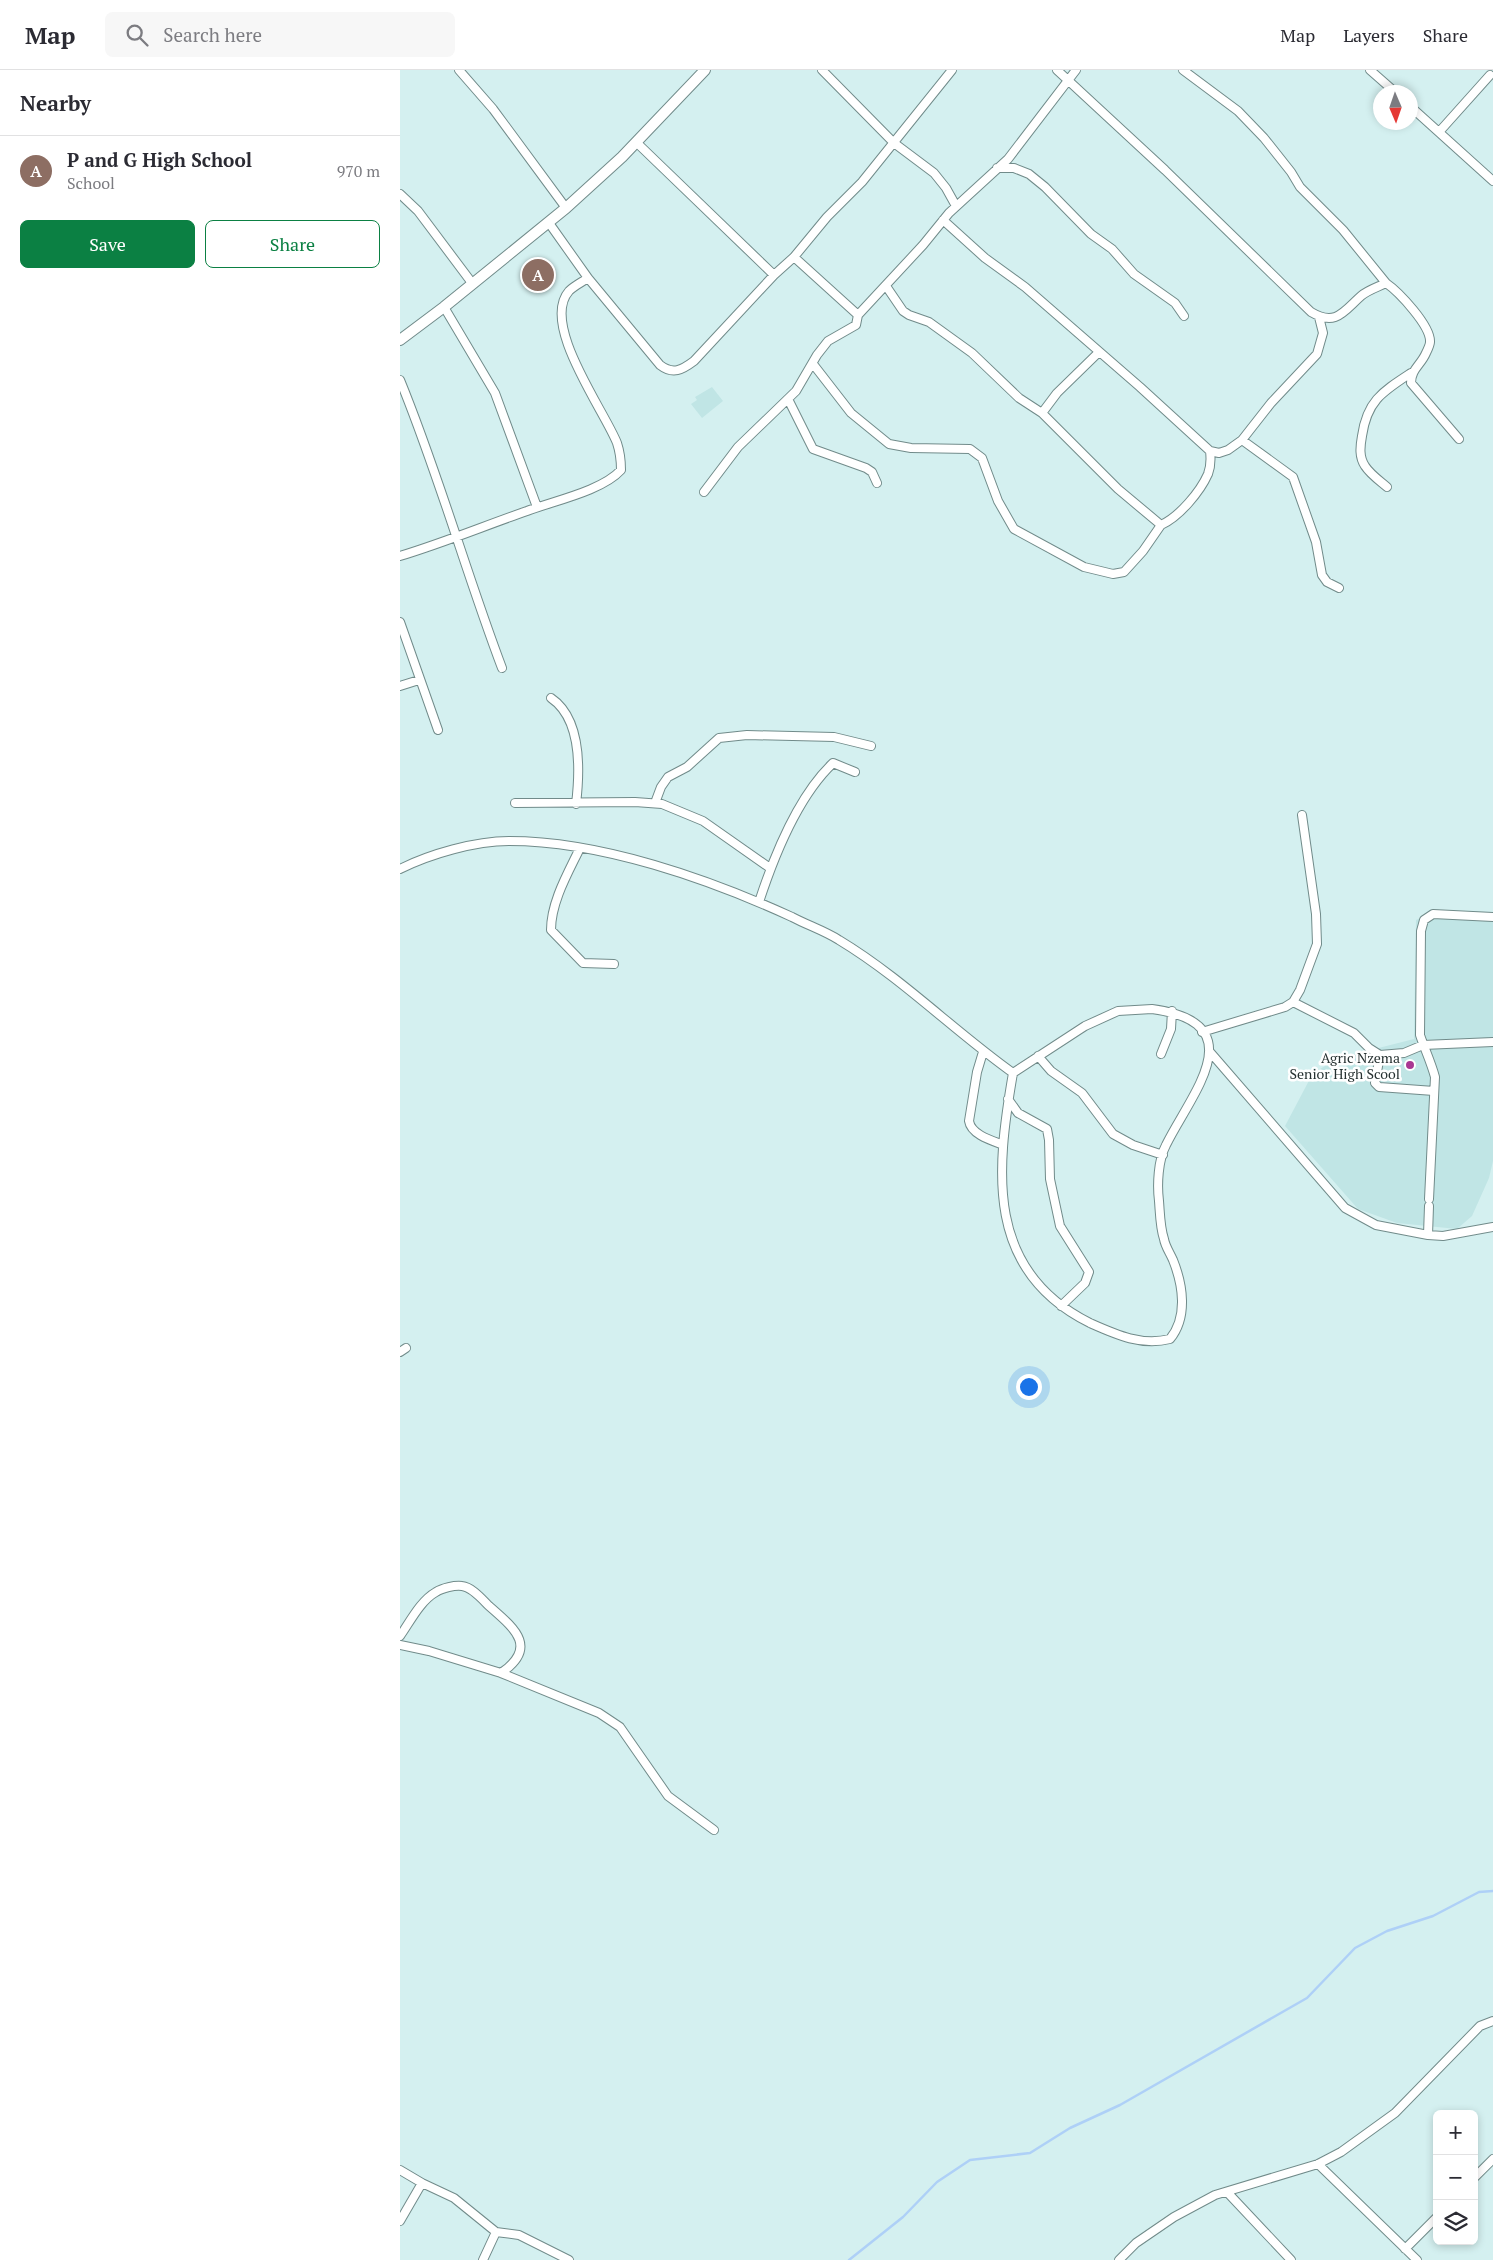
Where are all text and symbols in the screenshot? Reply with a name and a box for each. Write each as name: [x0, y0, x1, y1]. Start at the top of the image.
search box: [105, 12, 455, 57]
text: Map: [25, 19, 75, 51]
icon: search: [123, 21, 151, 49]
text: Search here: [163, 22, 262, 47]
text: Map: [1280, 23, 1315, 47]
text: Layers: [1343, 23, 1395, 47]
text: Share: [1423, 23, 1468, 47]
north arrow: [1373, 85, 1418, 130]
text: Nearby: [20, 89, 91, 117]
text: P and G High School: [67, 147, 252, 172]
text: A: [30, 160, 42, 182]
text: 970 m: [337, 160, 380, 182]
text: School: [67, 172, 115, 194]
button: Save: [20, 220, 195, 268]
button: Share: [205, 220, 380, 268]
pin: A: [522, 256, 554, 294]
place label: Agric Nzema Senior High Scool: [1290, 1048, 1400, 1083]
marker: Agric Nzema Senior High Scool: [1404, 1059, 1416, 1071]
your location: [1016, 1374, 1042, 1400]
map controls: [1433, 2110, 1478, 2245]
button: +: [1433, 2110, 1478, 2155]
button: −: [1433, 2155, 1478, 2200]
button: layers: [1433, 2200, 1478, 2245]

